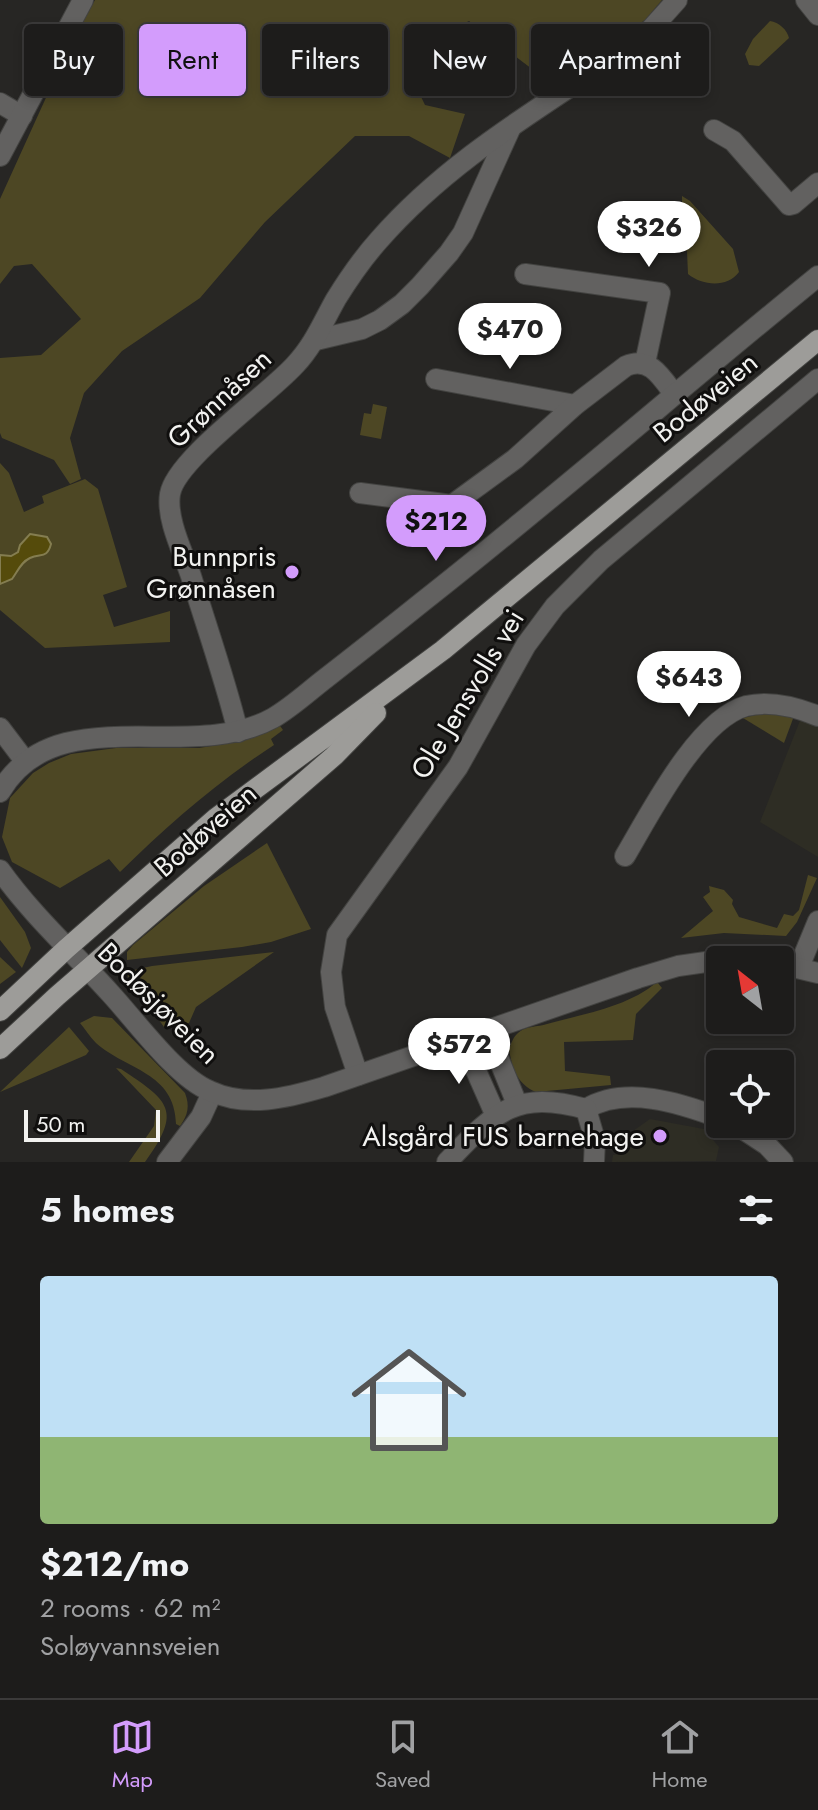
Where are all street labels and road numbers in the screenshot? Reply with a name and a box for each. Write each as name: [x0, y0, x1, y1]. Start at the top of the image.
street label: Grønnåsen: [158, 339, 281, 458]
street label: Bodøveien: [644, 342, 767, 452]
street label: Ole Jensvolls vei: [400, 602, 534, 787]
street label: Bodøveien: [145, 774, 266, 887]
street label: Bodøsjøveien: [88, 933, 229, 1074]

